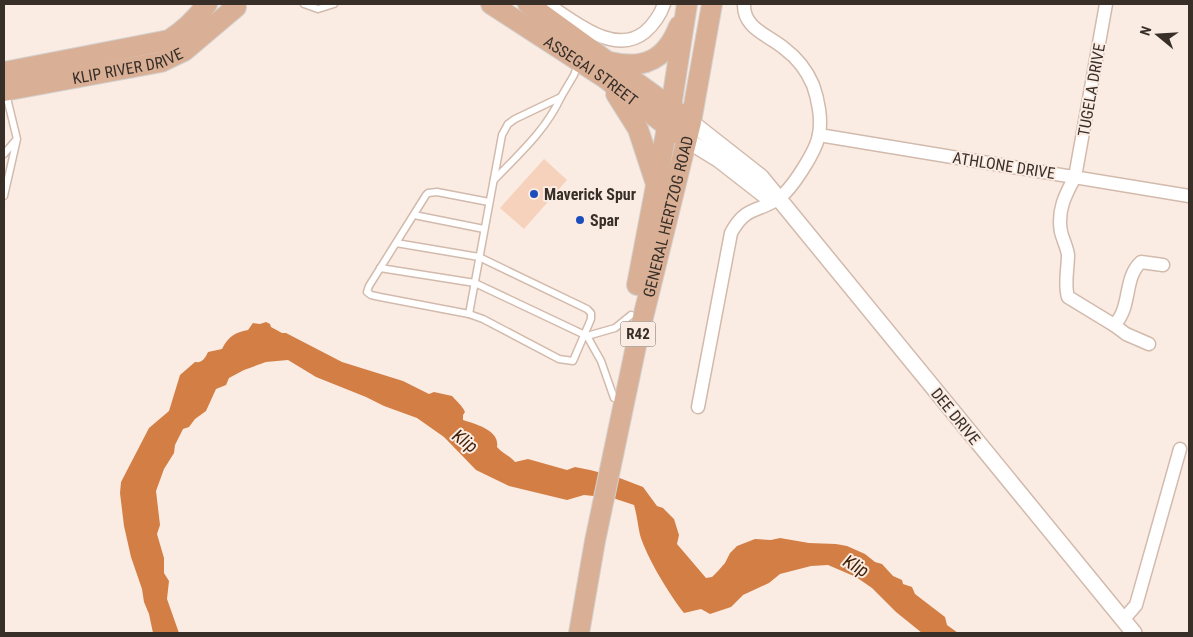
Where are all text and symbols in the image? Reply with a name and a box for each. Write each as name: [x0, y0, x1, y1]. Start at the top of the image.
north arrow: [1133, 10, 1183, 60]
text: N: [1137, 24, 1155, 38]
street label: ASSEGAI STREET: [540, 32, 641, 110]
street label: TUGELA DRIVE: [1074, 42, 1109, 138]
street label: KLIP RIVER DRIVE: [71, 44, 186, 88]
street label: GENERAL HERTZOG ROAD: [639, 134, 697, 299]
street label: ATHLONE DRIVE: [951, 148, 1056, 183]
place label: Maverick Spur: [544, 185, 636, 204]
marker: Maverick Spur: [528, 188, 540, 200]
place label: Spar: [590, 211, 619, 230]
marker: Spar: [574, 214, 586, 226]
road number: R42: [620, 322, 656, 346]
street label: DEE DRIVE: [927, 384, 984, 448]
water label: Klip: [449, 424, 482, 457]
water label: Klip: [840, 550, 873, 581]

